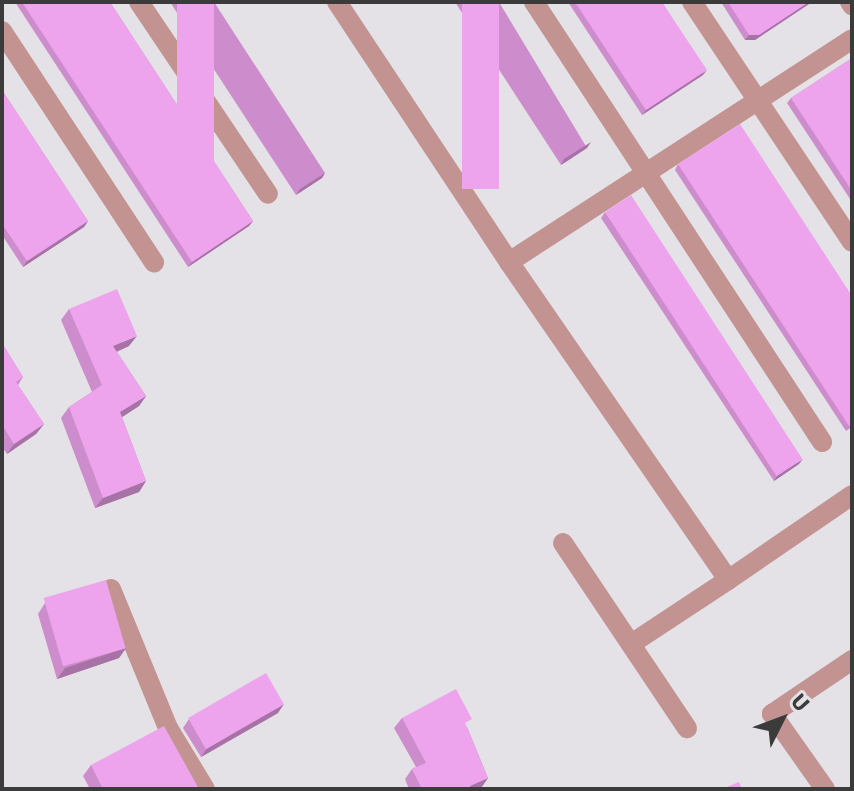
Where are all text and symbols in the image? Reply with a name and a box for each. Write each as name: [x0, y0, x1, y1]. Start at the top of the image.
north arrow: [742, 679, 822, 759]
text: U: [785, 688, 815, 717]

